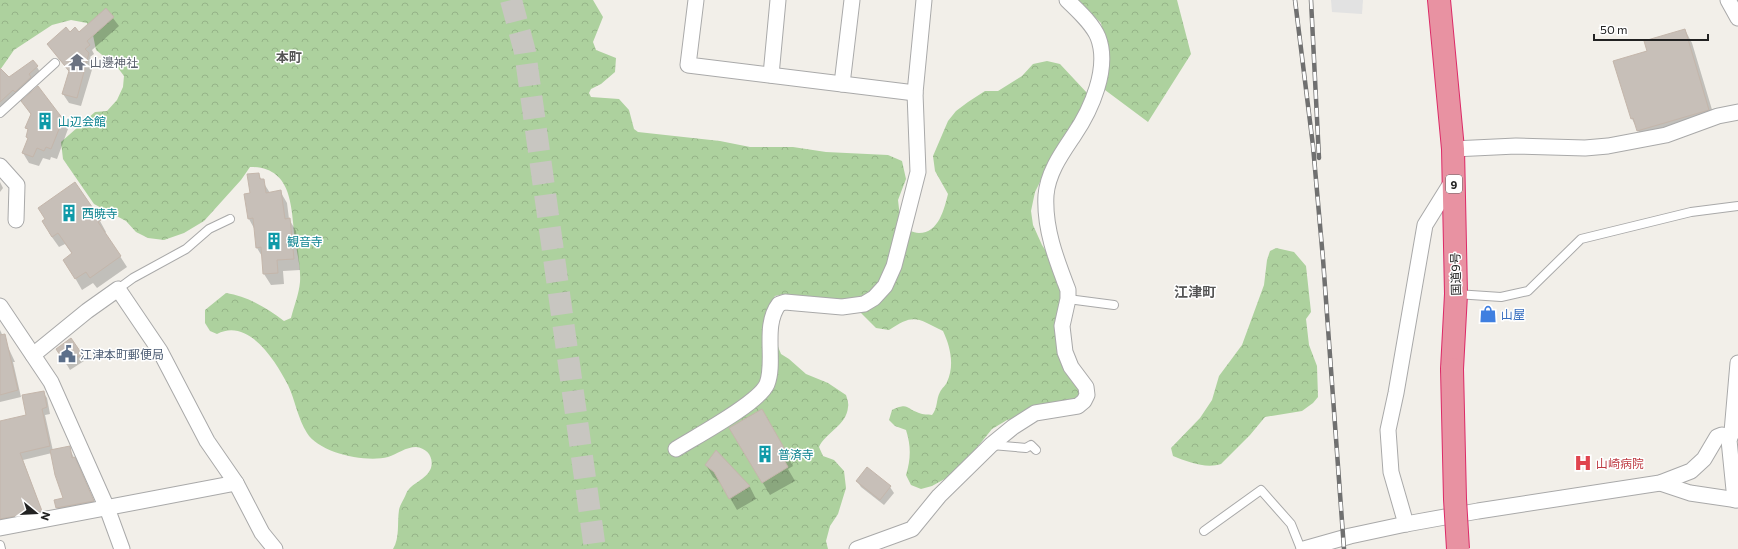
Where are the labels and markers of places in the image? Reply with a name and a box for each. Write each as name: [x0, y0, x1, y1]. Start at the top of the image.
temple icon: 山邊神社: [67, 52, 87, 72]
place label: 山邊神社: [90, 55, 138, 69]
building icon: 山辺会館: [35, 111, 55, 131]
place label: 山辺会館: [58, 114, 106, 128]
building icon: 西暁寺: [59, 203, 79, 223]
place label: 西暁寺: [82, 206, 118, 220]
building icon: 観音寺: [264, 231, 284, 251]
place label: 観音寺: [287, 234, 323, 248]
shop icon: 山屋: [1478, 304, 1498, 324]
place label: 山屋: [1501, 307, 1525, 321]
public building icon: 江津本町郵便局: [57, 344, 77, 364]
place label: 江津本町郵便局: [80, 347, 164, 361]
building icon: 普済寺: [755, 444, 775, 464]
place label: 普済寺: [778, 447, 814, 461]
hospital icon: 山崎病院: [1573, 453, 1593, 473]
place label: 山崎病院: [1596, 456, 1644, 470]

